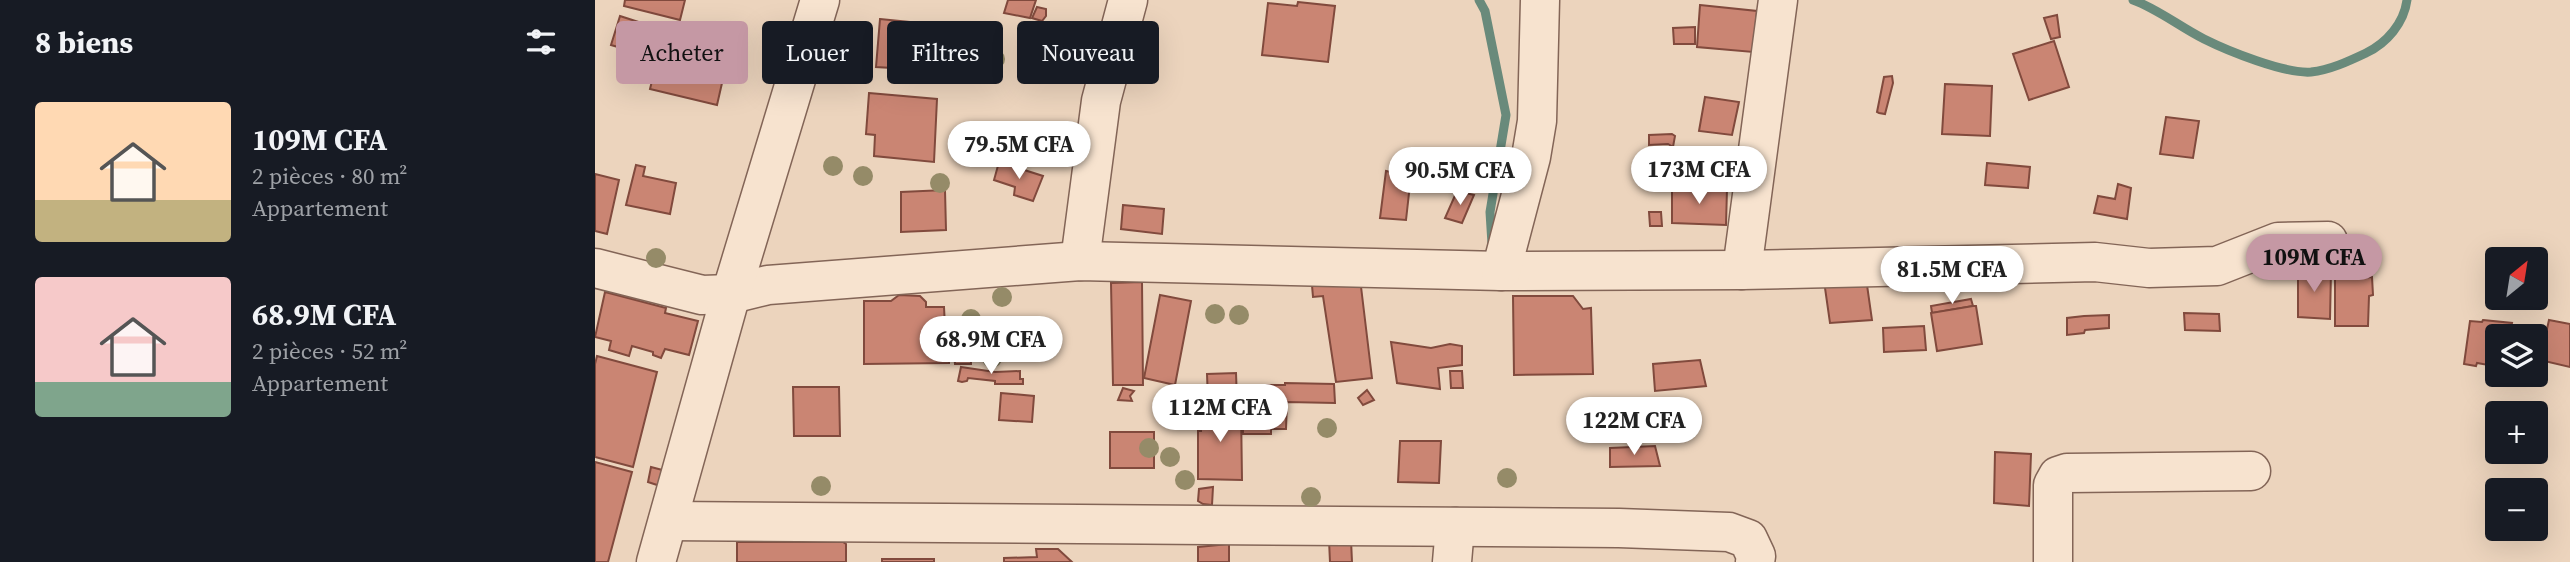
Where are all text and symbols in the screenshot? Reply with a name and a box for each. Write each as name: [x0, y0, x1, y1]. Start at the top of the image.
chip: Acheter: [616, 21, 748, 84]
chip: Louer: [762, 21, 873, 84]
chip: Filtres: [887, 21, 1003, 84]
chip: Nouveau: [1017, 21, 1159, 84]
text: 8 biens: [35, 22, 133, 63]
icon: filters: [522, 23, 560, 61]
text: 109M CFA: [252, 119, 387, 160]
pin: 79.5M CFA: [939, 122, 1099, 181]
text: 79.5M CFA: [964, 128, 1074, 160]
icon: home: [91, 130, 175, 214]
pin: 173M CFA: [1627, 146, 1771, 206]
pin: 90.5M CFA: [1380, 148, 1540, 207]
text: 173M CFA: [1647, 153, 1751, 185]
text: 90.5M CFA: [1405, 154, 1515, 186]
text: 2 pièces · 80 m²: [252, 160, 407, 192]
text: Appartement: [252, 192, 388, 224]
pin: 109M CFA: [2242, 234, 2386, 294]
text: 109M CFA: [2262, 241, 2366, 273]
pin: 81.5M CFA: [1872, 246, 2032, 306]
north arrow: [2485, 247, 2548, 310]
map controls: [2485, 247, 2548, 541]
text: 81.5M CFA: [1897, 253, 2007, 285]
text: 68.9M CFA: [252, 294, 396, 335]
icon: home: [91, 305, 175, 389]
pin: 68.9M CFA: [911, 316, 1071, 376]
text: 68.9M CFA: [936, 323, 1046, 355]
button: layers: [2485, 324, 2548, 387]
text: 2 pièces · 52 m²: [252, 335, 407, 367]
text: Appartement: [252, 367, 388, 399]
pin: 112M CFA: [1148, 384, 1292, 444]
text: 112M CFA: [1168, 391, 1272, 423]
pin: 122M CFA: [1562, 398, 1706, 457]
button: +: [2485, 401, 2548, 464]
text: 122M CFA: [1582, 404, 1686, 436]
button: −: [2485, 478, 2548, 541]

